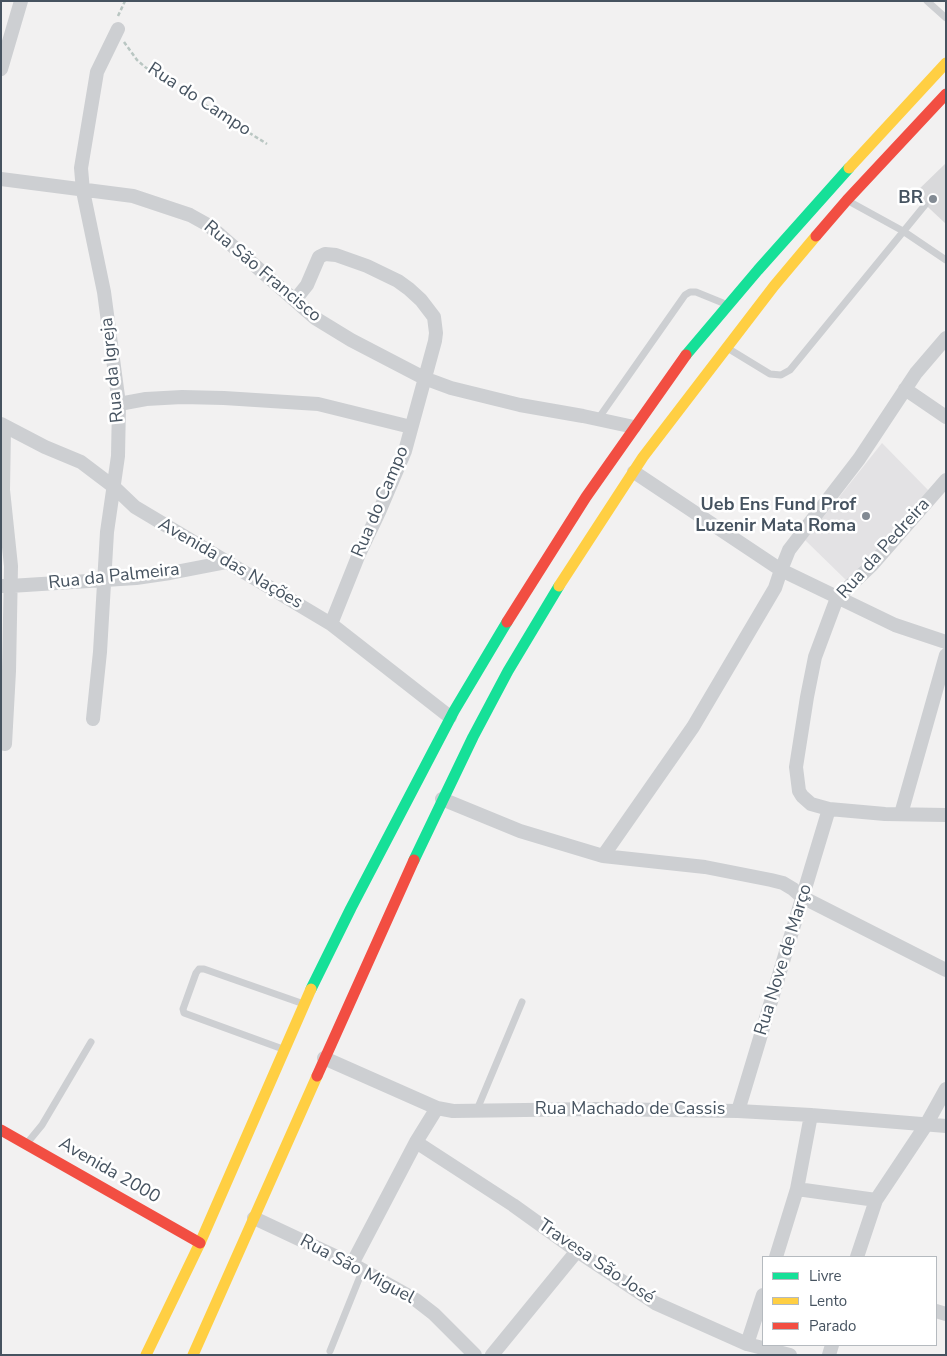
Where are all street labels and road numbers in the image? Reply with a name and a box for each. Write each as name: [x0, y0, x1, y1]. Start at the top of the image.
street label: Rua do Campo: [143, 59, 255, 141]
street label: Rua São Francisco: [199, 217, 325, 327]
street label: Rua da Igreja: [97, 316, 129, 424]
street label: Rua do Campo: [348, 443, 414, 561]
street label: Rua da Pedreira: [833, 494, 935, 604]
street label: Avenida das Nações: [154, 514, 306, 614]
street label: Rua da Palmeira: [47, 559, 181, 595]
street label: Rua Nove de Março: [751, 882, 817, 1038]
street label: Rua Machado de Cassis: [535, 1099, 725, 1121]
street label: Avenida 2000: [54, 1133, 164, 1209]
street label: Travesa São José: [534, 1215, 658, 1309]
street label: Rua São Miguel: [296, 1231, 418, 1309]

